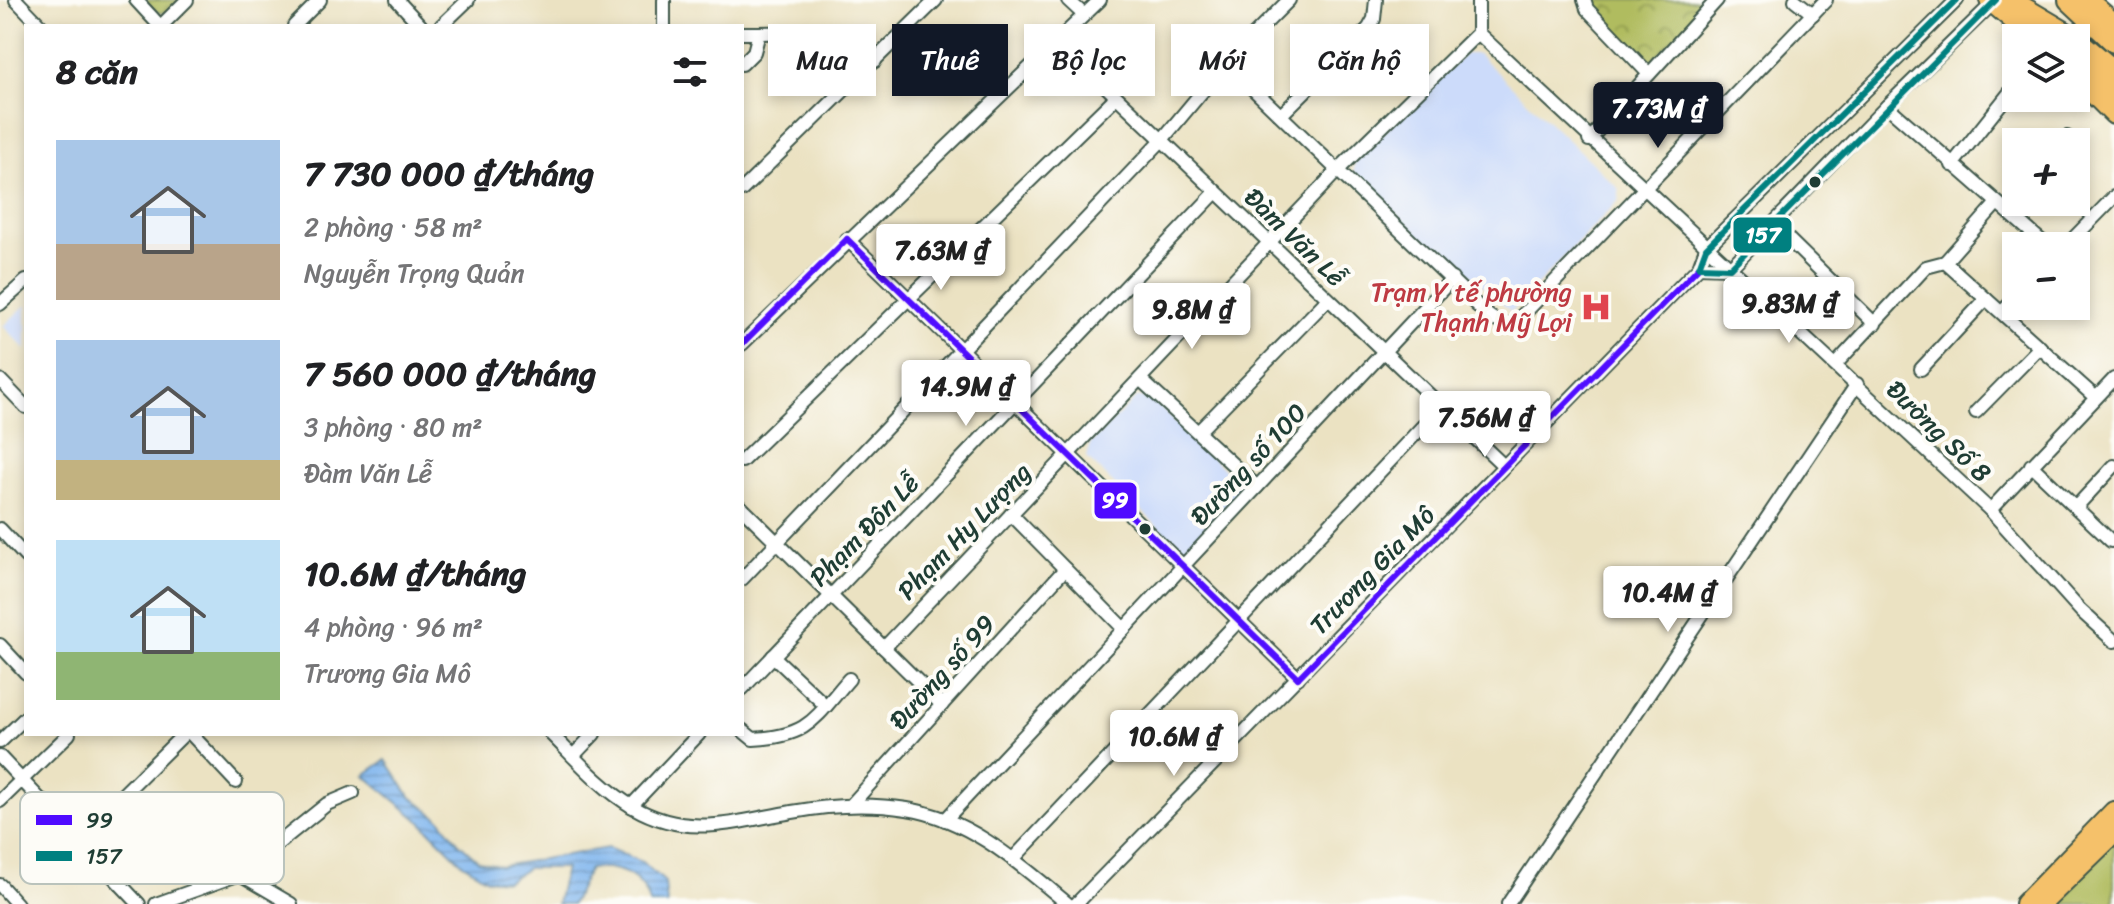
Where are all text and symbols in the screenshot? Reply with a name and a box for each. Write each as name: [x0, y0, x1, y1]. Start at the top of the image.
chip: Mua: [768, 24, 876, 96]
chip: Thuê: [892, 24, 1008, 96]
chip: Bộ lọc: [1024, 24, 1155, 96]
chip: Mới: [1171, 24, 1274, 96]
chip: Căn hộ: [1290, 24, 1429, 96]
map controls: [2002, 24, 2090, 320]
button: layers: [2002, 24, 2090, 112]
text: 8 căn: [56, 42, 138, 102]
icon: filters: [668, 50, 712, 94]
pin: 7.73M ₫: [1584, 82, 1732, 150]
text: 7.73M ₫: [1611, 85, 1705, 131]
button: +: [2002, 128, 2090, 216]
text: 7 730 000 ₫/tháng: [304, 144, 594, 204]
icon: home: [120, 172, 216, 268]
unlabelled marker: [1807, 174, 1823, 190]
street label: Đàm Văn Lễ: [1233, 176, 1358, 299]
text: 2 phòng · 58 m²: [304, 204, 483, 250]
line badge: 157: [1732, 216, 1793, 254]
text: 157: [1745, 216, 1783, 255]
pin: 7.63M ₫: [867, 224, 1015, 292]
text: 7.63M ₫: [894, 227, 988, 273]
button: −: [2002, 232, 2090, 320]
text: Nguyễn Trọng Quản: [304, 250, 525, 296]
place label: Trạm Y tế phường Thạnh Mỹ Lợi: [1371, 269, 1573, 345]
pin: 9.83M ₫: [1715, 277, 1863, 345]
text: 9.83M ₫: [1741, 280, 1837, 326]
pin: 9.8M ₫: [1127, 283, 1257, 351]
text: 9.8M ₫: [1151, 286, 1233, 332]
hospital icon: Trạm Y tế phường Thạnh Mỹ Lợi: [1579, 290, 1613, 324]
text: 7 560 000 ₫/tháng: [304, 344, 596, 404]
pin: 14.9M ₫: [892, 360, 1040, 428]
text: 14.9M ₫: [920, 363, 1012, 409]
street label: Đường Số 8: [1875, 368, 2003, 494]
icon: home: [120, 372, 216, 468]
street label: Đường số 100: [1178, 391, 1318, 537]
pin: 7.56M ₫: [1411, 391, 1559, 459]
text: 7.56M ₫: [1437, 394, 1533, 440]
text: 3 phòng · 80 m²: [304, 404, 482, 450]
text: Đàm Văn Lễ: [304, 450, 432, 496]
street label: Phạm Hy Lượng: [885, 451, 1043, 611]
street label: Phạm Đôn Lễ: [797, 461, 932, 598]
line badge: 99: [1093, 481, 1138, 520]
text: 99: [1101, 481, 1129, 520]
street label: Trương Gia Mô: [1298, 493, 1447, 646]
unlabelled marker: [1137, 521, 1153, 537]
text: 10.6M ₫/tháng: [304, 544, 526, 604]
pin: 10.4M ₫: [1594, 566, 1742, 634]
text: 10.4M ₫: [1621, 569, 1715, 615]
icon: home: [120, 572, 216, 668]
street label: Đường số 99: [877, 603, 1007, 741]
text: 4 phòng · 96 m²: [304, 604, 483, 650]
text: Trương Gia Mô: [304, 650, 471, 696]
pin: 10.6M ₫: [1100, 710, 1248, 778]
text: 10.6M ₫: [1128, 713, 1220, 759]
legend: [20, 792, 284, 884]
text: 99: [86, 801, 113, 840]
text: 157: [86, 837, 123, 876]

